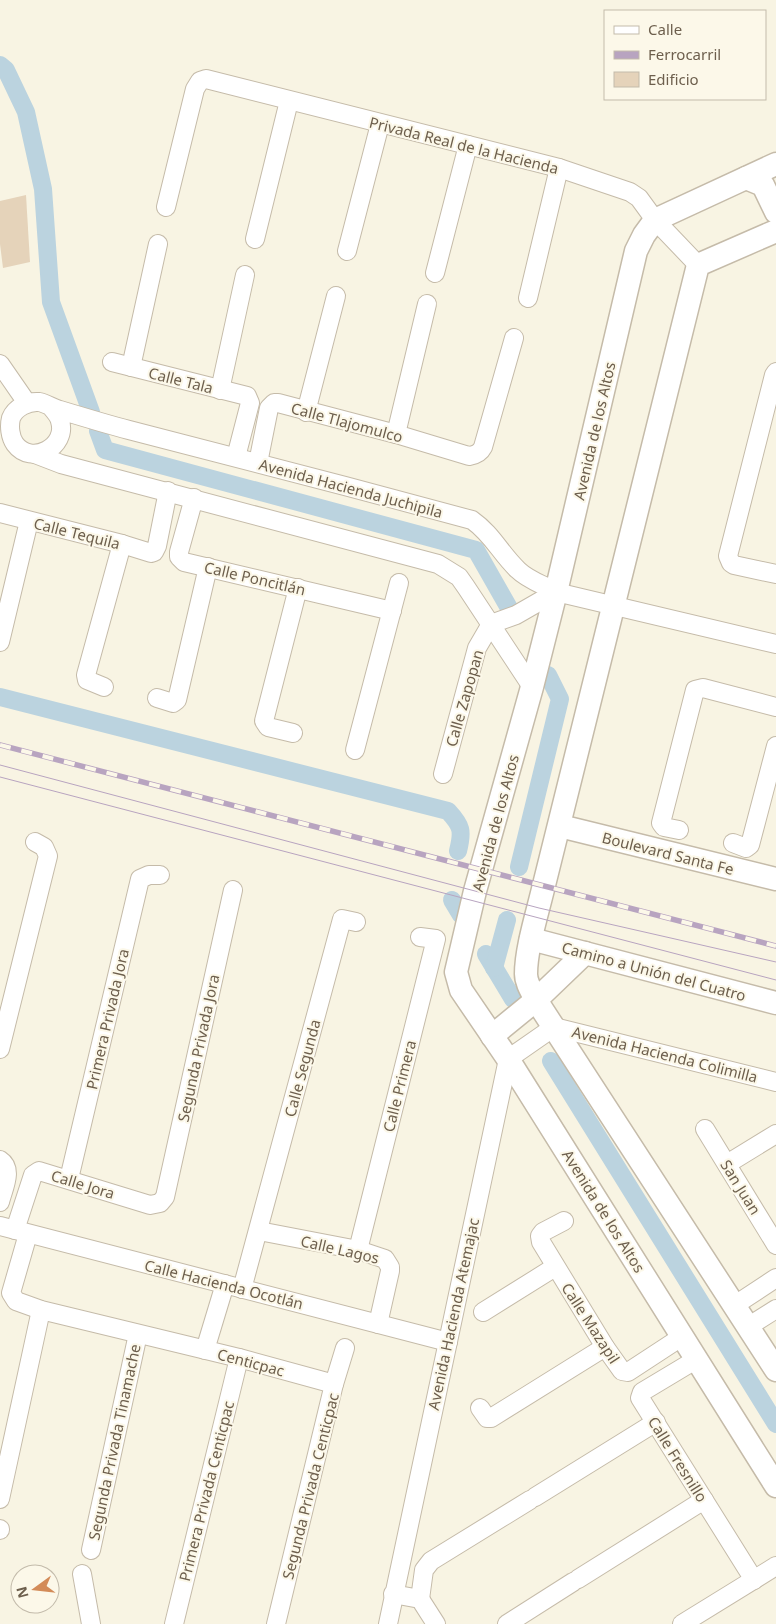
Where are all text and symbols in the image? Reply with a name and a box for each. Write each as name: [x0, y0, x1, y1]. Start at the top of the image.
legend: [604, 10, 766, 100]
text: Calle: [648, 19, 682, 39]
text: Ferrocarril: [648, 44, 721, 64]
text: Edificio: [648, 69, 699, 89]
street label: Privada Real de la Hacienda: [367, 112, 561, 178]
street label: Avenida de los Altos: [568, 360, 620, 502]
street label: Calle Tala: [147, 362, 215, 398]
street label: Calle Tlajomulco: [289, 397, 405, 447]
street label: Avenida Hacienda Juchipila: [257, 454, 445, 522]
street label: Calle Tequila: [32, 513, 122, 553]
street label: Calle Poncitlán: [202, 557, 308, 599]
street label: Calle Zapopan: [441, 647, 487, 749]
street label: Avenida de los Altos: [467, 752, 523, 894]
street label: Boulevard Santa Fe: [600, 827, 736, 879]
street label: Camino a Unión del Cuatro: [560, 937, 748, 1005]
street label: Primera Privada Jora: [81, 947, 133, 1091]
street label: Segunda Privada Jora: [173, 972, 223, 1124]
street label: Calle Segunda: [279, 1017, 325, 1119]
street label: Avenida Hacienda Colimilla: [570, 1021, 760, 1087]
street label: Calle Primera: [378, 1038, 420, 1134]
street label: Avenida de los Altos: [558, 1146, 650, 1276]
street label: San Juan: [716, 1156, 766, 1218]
street label: Calle Jora: [49, 1165, 117, 1203]
street label: Avenida Hacienda Atemajac: [423, 1216, 483, 1412]
street label: Calle Lagos: [299, 1230, 381, 1268]
street label: Calle Hacienda Ocotlán: [143, 1255, 305, 1313]
street label: Calle Mazapil: [557, 1279, 625, 1367]
street label: Segunda Privada Tinamache: [83, 1342, 145, 1542]
street label: Centicpac: [215, 1343, 287, 1381]
street label: Segunda Privada Centicpac: [277, 1391, 343, 1581]
street label: Primera Privada Centicpac: [174, 1399, 238, 1583]
street label: Calle Fresnillo: [644, 1412, 712, 1506]
north arrow: [10, 1564, 60, 1614]
text: N: [11, 1585, 33, 1600]

